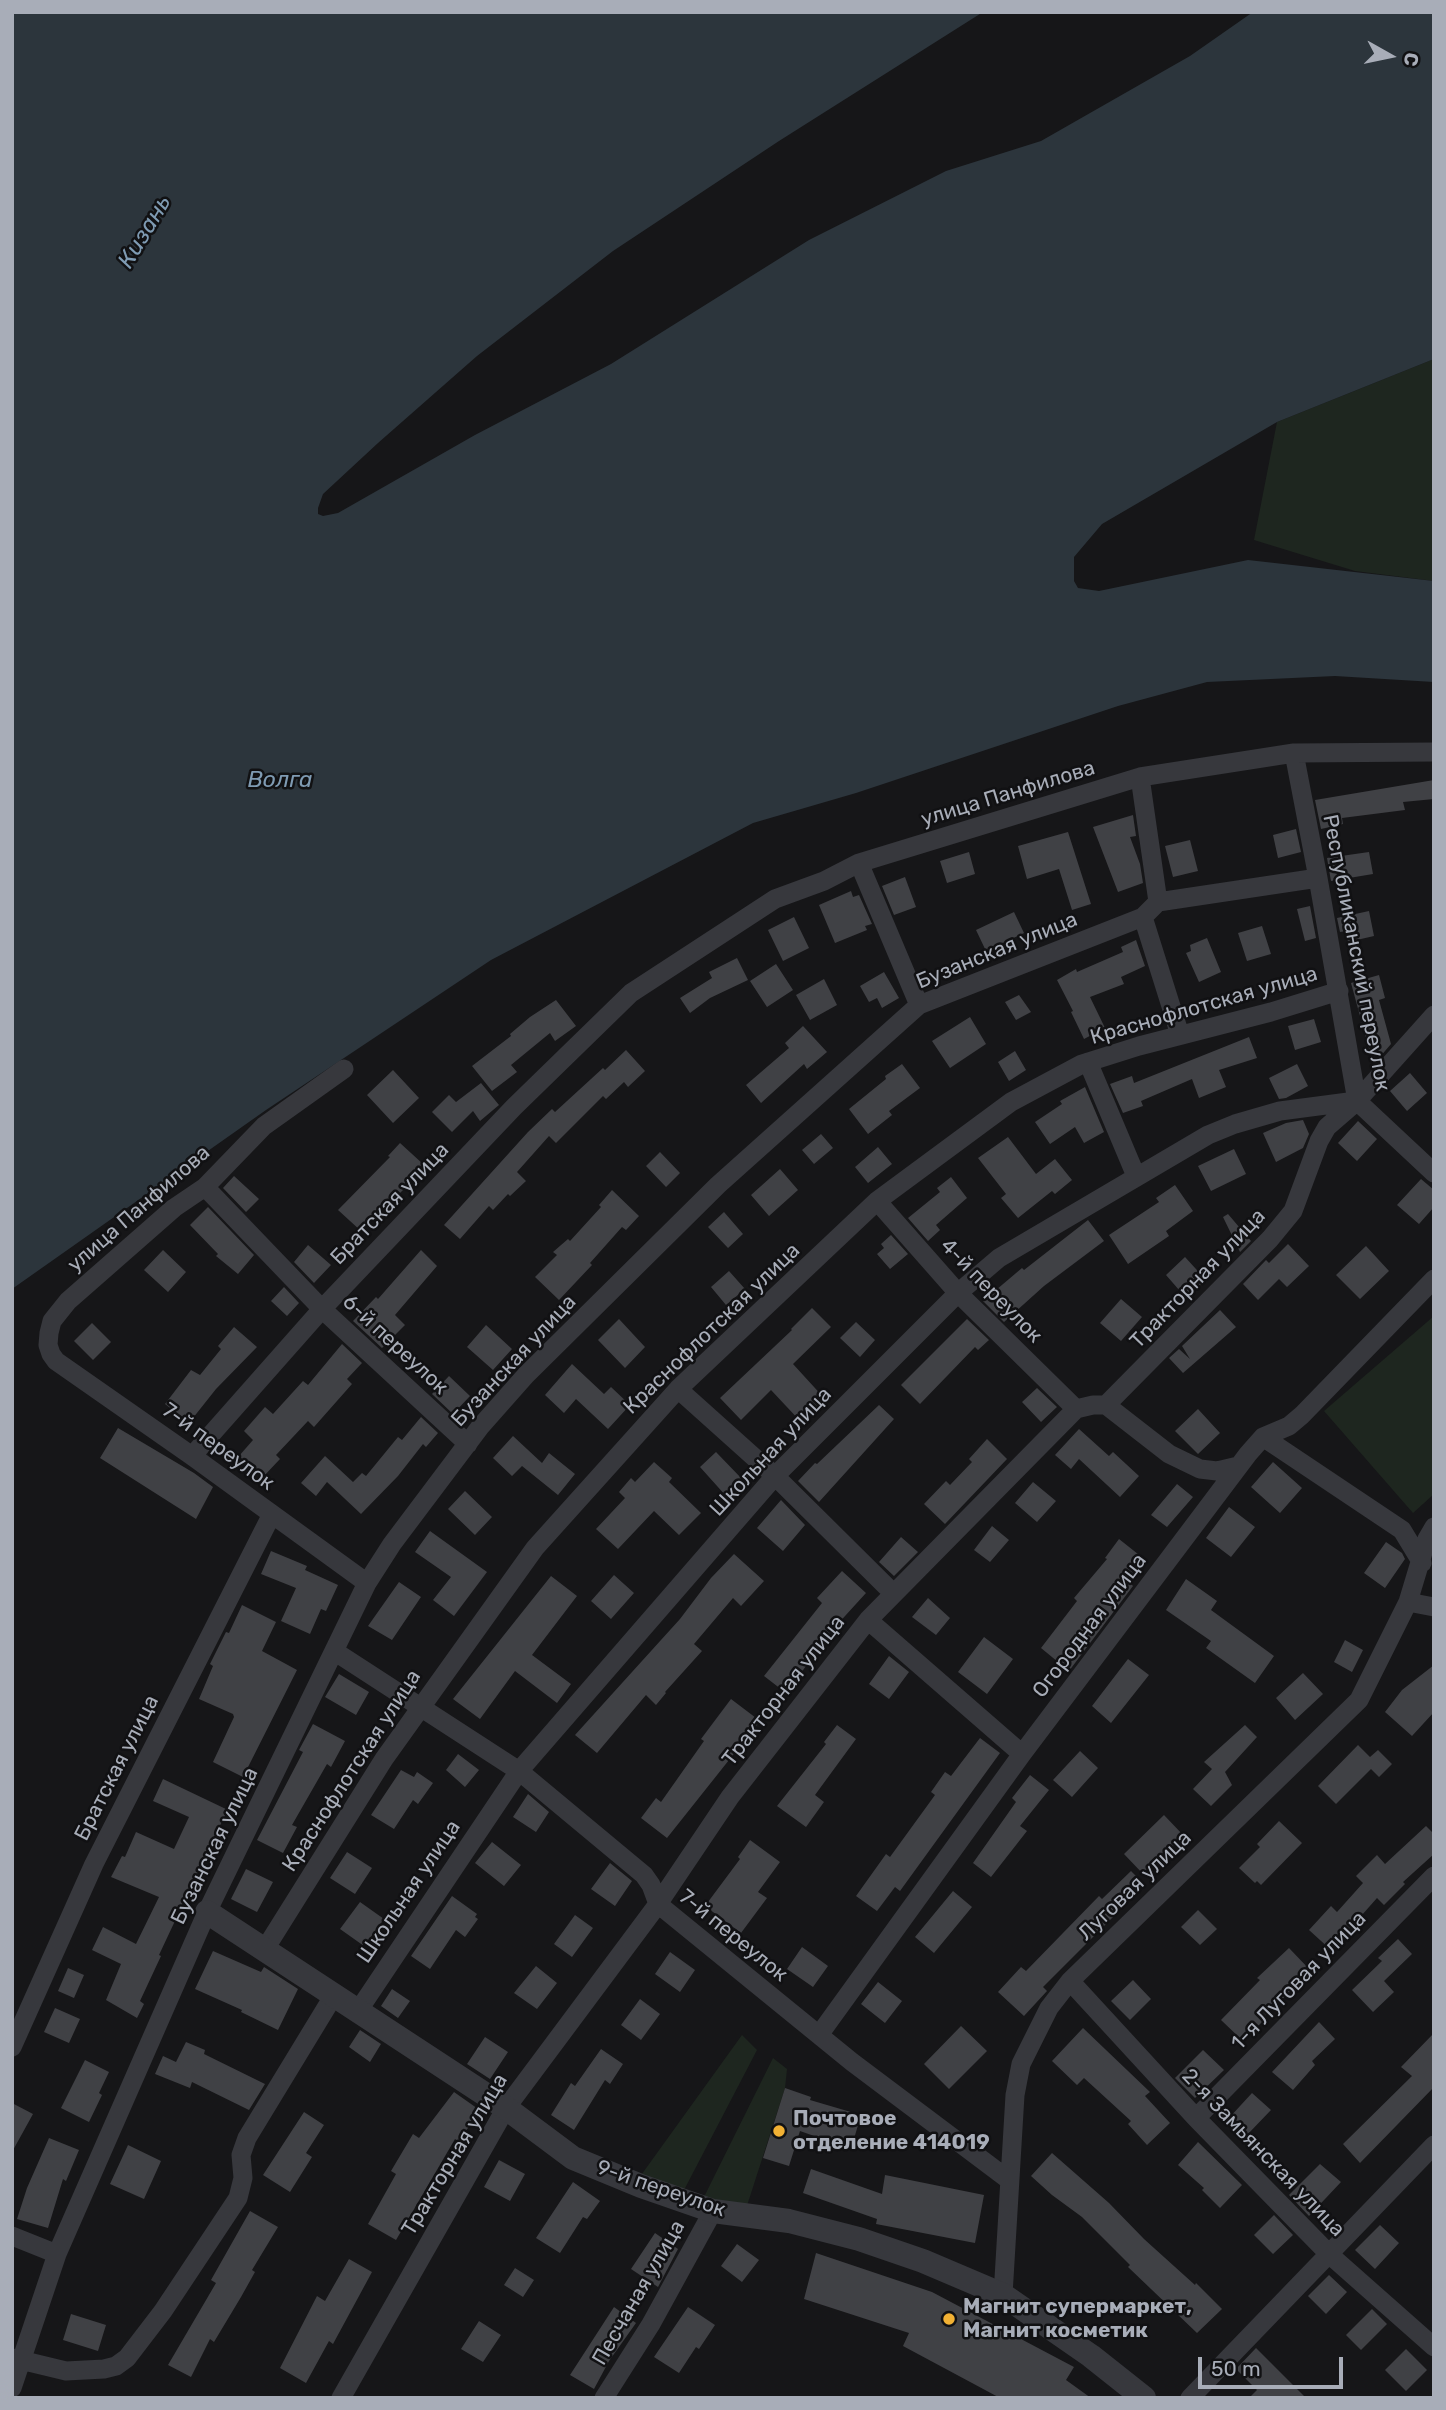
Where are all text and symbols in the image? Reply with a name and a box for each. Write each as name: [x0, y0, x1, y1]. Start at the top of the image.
north arrow: [1355, 21, 1425, 91]
text: С: [1399, 51, 1424, 68]
water label: Кизань: [113, 191, 177, 273]
street label: улица Панфилова: [918, 756, 1098, 832]
water label: Волга: [247, 766, 313, 794]
street label: Республиканский переулок: [1317, 812, 1395, 1094]
street label: Бузанская улица: [913, 907, 1081, 995]
street label: Краснофлотская улица: [1087, 961, 1321, 1051]
street label: Братская улица: [325, 1138, 455, 1270]
street label: улица Панфилова: [63, 1140, 215, 1278]
street label: Тракторная улица: [1125, 1204, 1271, 1354]
street label: 4-й переулок: [935, 1234, 1047, 1348]
street label: Краснофлотская улица: [619, 1238, 805, 1420]
street label: 6-й переулок: [337, 1290, 453, 1400]
street label: Бузанская улица: [446, 1290, 582, 1432]
street label: Школьная улица: [705, 1382, 837, 1522]
street label: 7-й переулок: [157, 1398, 279, 1496]
street label: Огородная улица: [1028, 1549, 1152, 1703]
street label: Тракторная улица: [717, 1611, 851, 1771]
street label: Краснофлотская улица: [277, 1665, 427, 1877]
street label: Братская улица: [70, 1691, 164, 1845]
street label: Бузанская улица: [166, 1763, 264, 1929]
street label: Школьная улица: [352, 1816, 466, 1968]
street label: Луговая улица: [1073, 1826, 1197, 1946]
street label: 7-й переулок: [674, 1885, 792, 1987]
street label: 1-я Луговая улица: [1226, 1906, 1372, 2056]
street label: 2-я Замьянская улица: [1176, 2064, 1350, 2242]
street label: Тракторная улица: [397, 2070, 513, 2240]
place label: Почтовое отделение 414019: [793, 2106, 990, 2156]
marker: Почтовое отделение 414019: [771, 2123, 787, 2139]
street label: 9-й переулок: [593, 2155, 729, 2223]
street label: Песчаная улица: [587, 2216, 691, 2370]
place label: Магнит супермаркет, Магнит косметик: [963, 2294, 1192, 2344]
marker: Магнит супермаркет, Магнит косметик: [941, 2311, 957, 2327]
scale bar: [1201, 2344, 1346, 2388]
text: 50 m: [1211, 2356, 1261, 2381]

